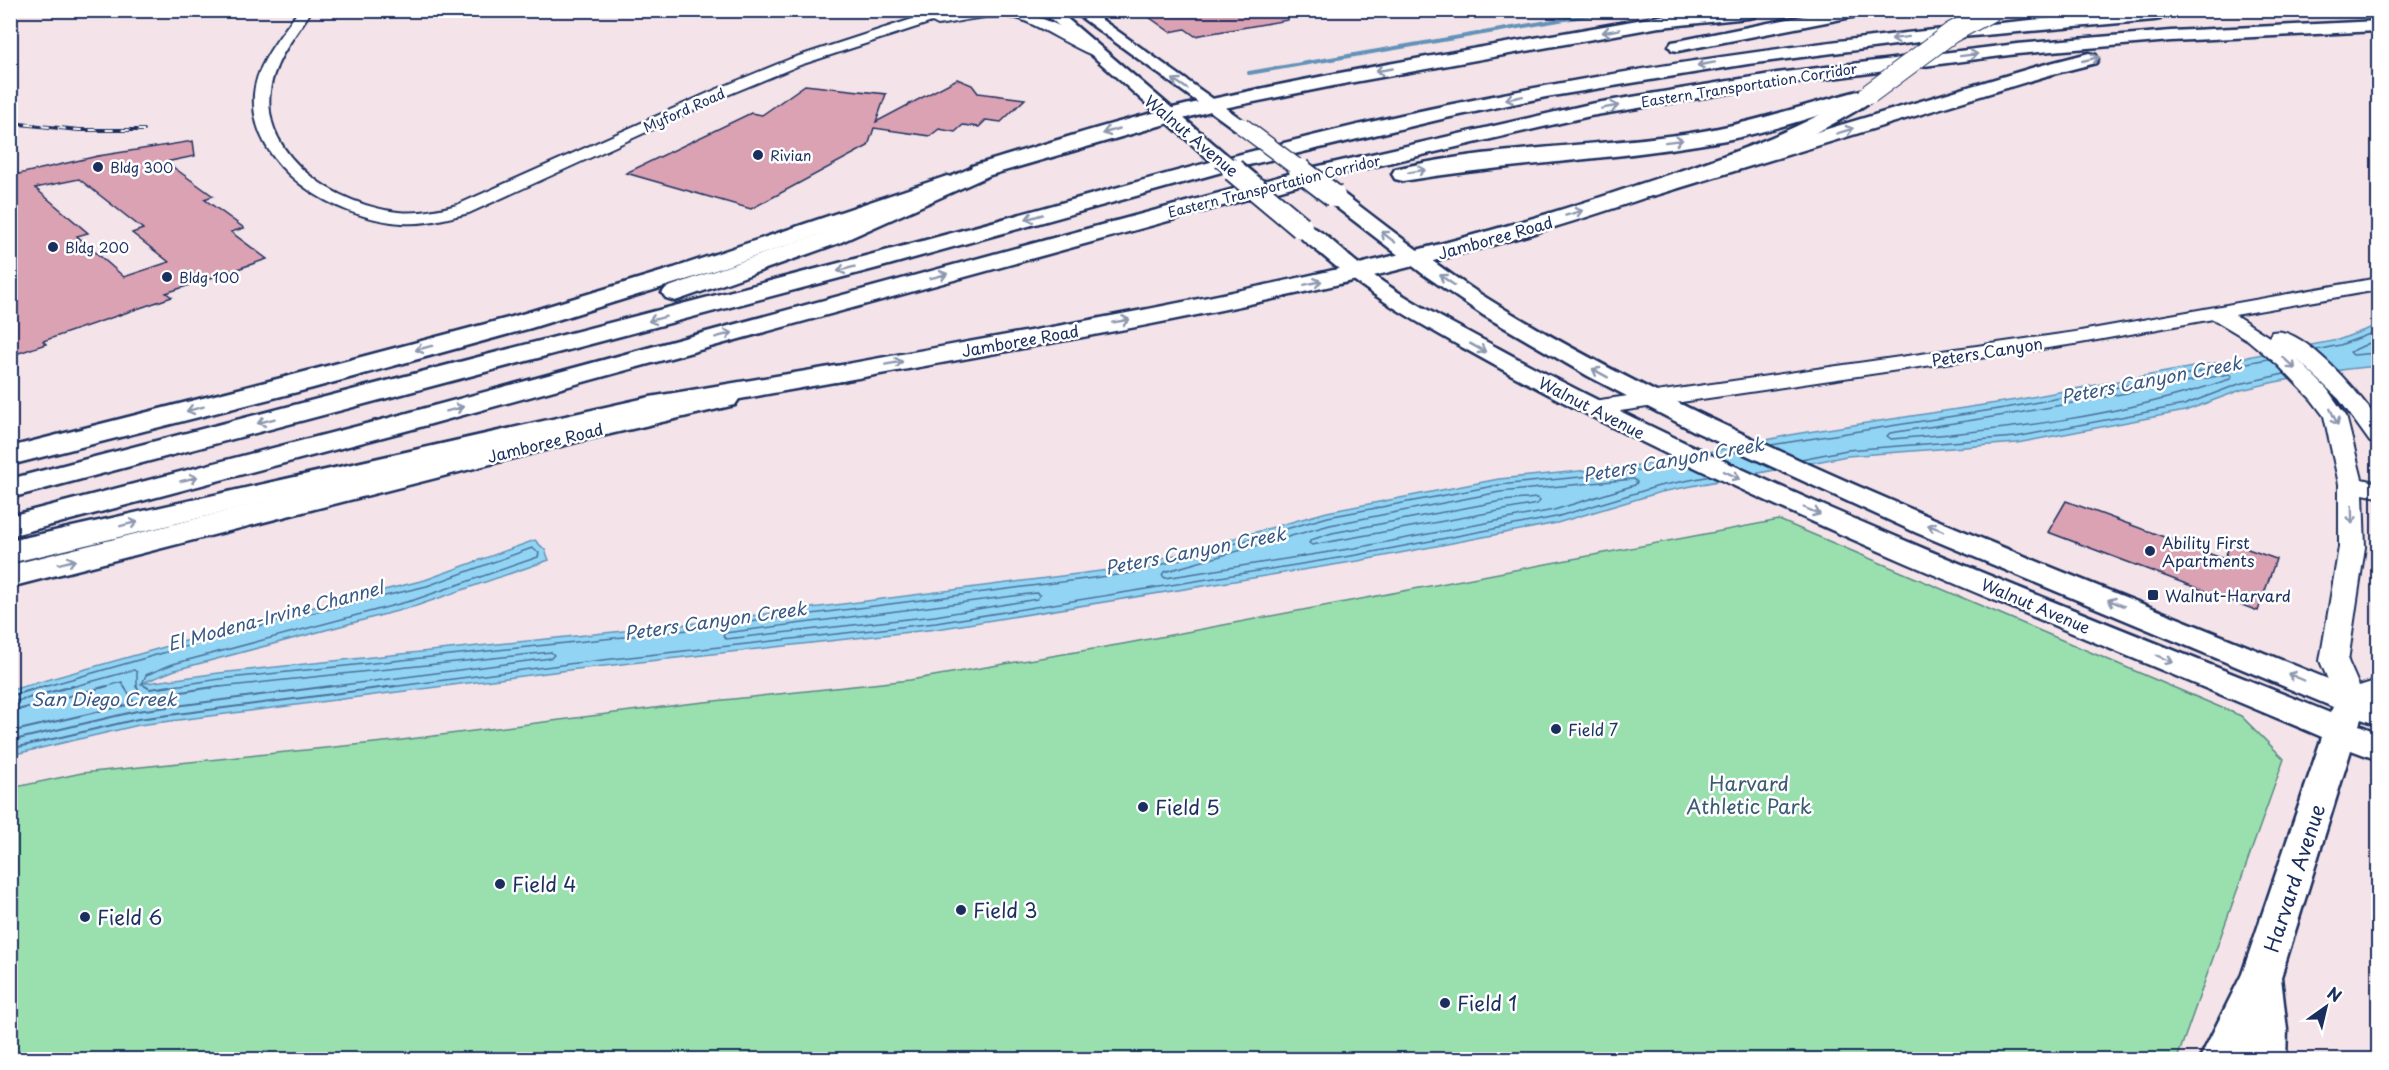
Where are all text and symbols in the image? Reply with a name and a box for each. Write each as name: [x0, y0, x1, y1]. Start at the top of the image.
one-way arrow: [1601, 26, 1621, 37]
one-way arrow: [1890, 33, 1910, 44]
one-way arrow: [1958, 49, 1978, 60]
one-way arrow: [2081, 52, 2100, 64]
street label: Eastern Transportation Corridor: [1640, 57, 1859, 112]
one-way arrow: [1697, 58, 1717, 69]
one-way arrow: [1374, 65, 1394, 76]
one-way arrow: [1172, 78, 1189, 90]
street label: Myford Road: [640, 83, 728, 137]
street label: Walnut Avenue: [1140, 88, 1245, 182]
one-way arrow: [1505, 93, 1525, 104]
one-way arrow: [1599, 101, 1619, 112]
one-way arrow: [1835, 125, 1854, 136]
one-way arrow: [1102, 126, 1121, 137]
one-way arrow: [1663, 136, 1683, 147]
place label: Rivian: [770, 145, 811, 166]
marker: Rivian: [751, 148, 765, 162]
street label: Eastern Transportation Corridor: [1166, 149, 1383, 223]
place label: Bldg 300: [110, 157, 173, 178]
marker: Bldg 300: [91, 160, 105, 174]
one-way arrow: [1407, 165, 1427, 176]
one-way arrow: [1564, 207, 1583, 218]
street label: Jamboree Road: [1435, 209, 1555, 265]
one-way arrow: [1025, 212, 1044, 224]
one-way arrow: [1380, 230, 1396, 243]
place label: Bldg 200: [65, 237, 129, 258]
marker: Bldg 200: [46, 240, 60, 254]
one-way arrow: [837, 264, 856, 275]
place label: Bldg 100: [179, 267, 239, 288]
one-way arrow: [929, 269, 948, 281]
marker: Bldg 100: [160, 270, 174, 284]
one-way arrow: [1440, 274, 1456, 286]
one-way arrow: [1302, 277, 1322, 288]
one-way arrow: [648, 314, 667, 325]
one-way arrow: [1111, 315, 1131, 326]
street label: Jamboree Road: [959, 318, 1081, 362]
one-way arrow: [714, 328, 733, 340]
street label: Peters Canyon: [1930, 330, 2044, 372]
one-way arrow: [415, 343, 434, 355]
one-way arrow: [1469, 343, 1487, 354]
water label: Peters Canyon Creek: [2058, 348, 2245, 410]
one-way arrow: [2281, 356, 2296, 370]
one-way arrow: [883, 357, 903, 368]
one-way arrow: [1592, 367, 1609, 379]
street label: Walnut Avenue: [1535, 370, 1650, 444]
one-way arrow: [186, 403, 205, 415]
one-way arrow: [445, 403, 464, 414]
one-way arrow: [2328, 408, 2340, 426]
one-way arrow: [256, 416, 275, 427]
street label: Jamboree Road: [484, 416, 606, 468]
water label: Peters Canyon Creek: [1580, 430, 1767, 488]
one-way arrow: [1723, 469, 1741, 481]
one-way arrow: [179, 473, 198, 485]
one-way arrow: [2346, 505, 2358, 525]
one-way arrow: [1802, 506, 1821, 517]
one-way arrow: [118, 518, 138, 529]
water label: Peters Canyon Creek: [1102, 519, 1289, 581]
one-way arrow: [1927, 522, 1946, 533]
place label: Ability First Apartments: [2162, 530, 2254, 572]
marker: Ability First Apartments: [2143, 544, 2157, 558]
one-way arrow: [57, 555, 76, 567]
street label: Walnut Avenue: [1978, 571, 2095, 639]
water label: El Modena-Irvine Channel: [164, 572, 389, 657]
place label: Walnut-Harvard: [2165, 583, 2291, 607]
marker: Walnut-Harvard: [2146, 588, 2160, 602]
water label: Peters Canyon Creek: [622, 594, 809, 646]
one-way arrow: [2107, 597, 2126, 608]
one-way arrow: [2156, 654, 2174, 665]
one-way arrow: [2288, 671, 2306, 682]
water label: San Diego Creek: [31, 685, 178, 712]
place label: Field 7: [1568, 717, 1618, 741]
marker: Field 7: [1549, 722, 1563, 736]
park label: Harvard Athletic Park: [1686, 768, 1812, 821]
place label: Field 5: [1155, 792, 1220, 822]
marker: Field 5: [1136, 800, 1150, 814]
street label: Harvard Avenue: [2256, 800, 2332, 956]
place label: Field 4: [512, 869, 577, 899]
marker: Field 4: [493, 877, 507, 891]
place label: Field 3: [973, 895, 1037, 925]
place label: Field 6: [97, 902, 162, 932]
marker: Field 3: [954, 903, 968, 917]
marker: Field 6: [78, 910, 92, 924]
north arrow: [2296, 977, 2356, 1037]
text: N: [2323, 980, 2347, 1007]
place label: Field 1: [1457, 988, 1517, 1018]
marker: Field 1: [1438, 996, 1452, 1010]

